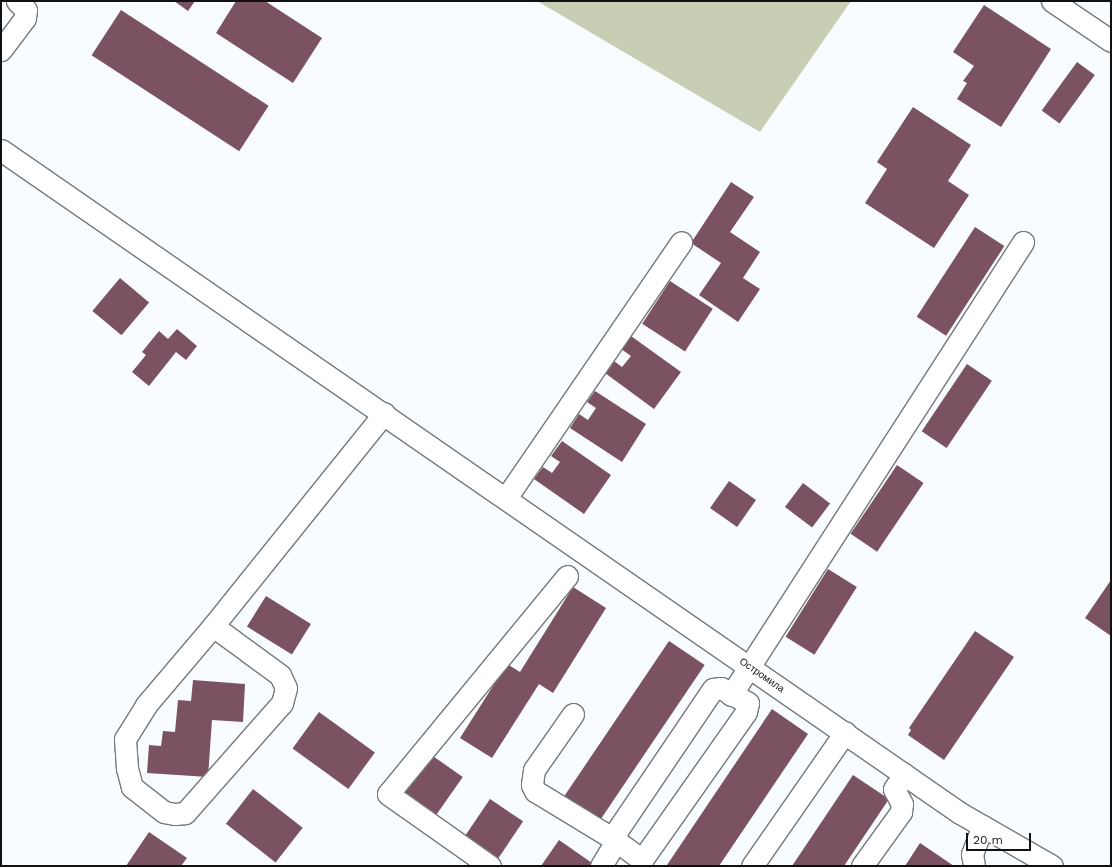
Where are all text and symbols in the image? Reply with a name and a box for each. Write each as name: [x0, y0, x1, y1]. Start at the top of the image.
street label: Остромила: [737, 655, 787, 695]
scale bar: [968, 825, 1033, 851]
text: 20 m: [973, 833, 1003, 847]

